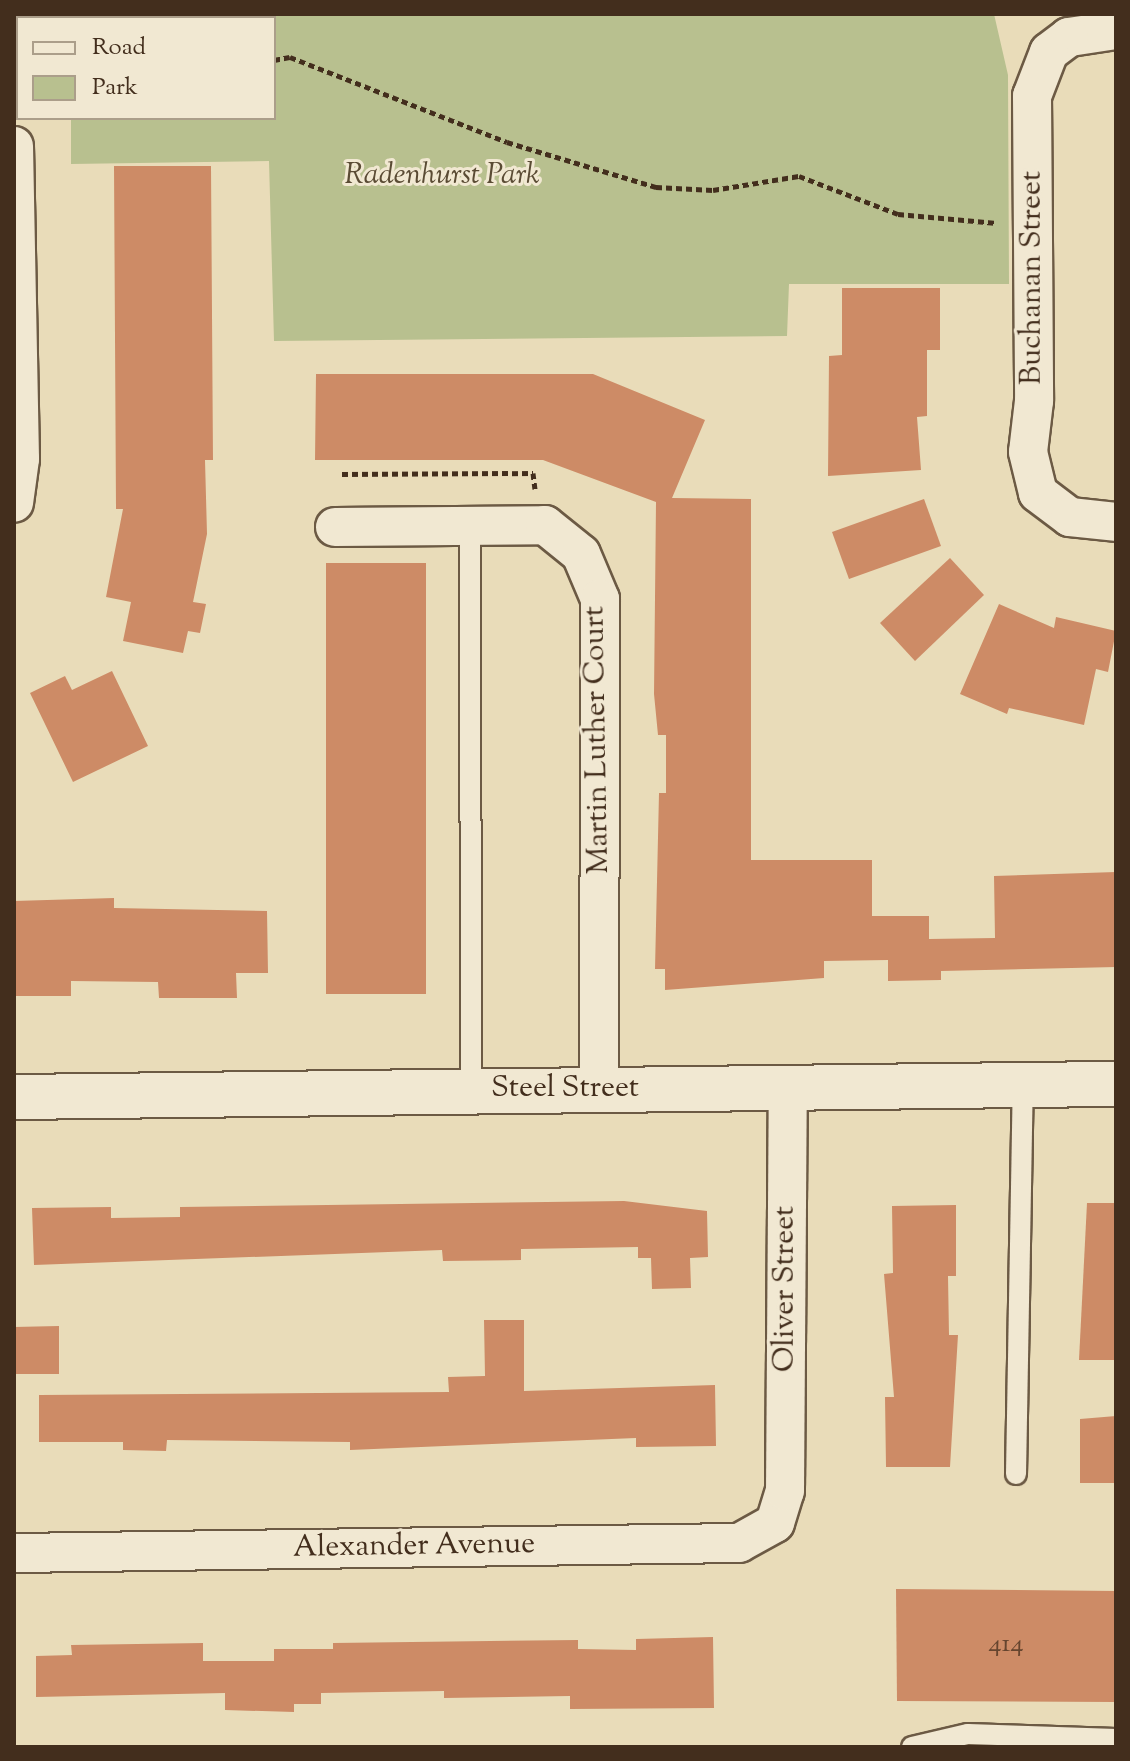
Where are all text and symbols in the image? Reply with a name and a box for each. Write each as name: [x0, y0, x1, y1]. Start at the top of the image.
legend: [16, 16, 276, 120]
text: Road: [92, 31, 146, 65]
text: Park: [92, 71, 138, 105]
park label: Radenhurst Park: [344, 158, 540, 194]
street label: Buchanan Street: [1015, 171, 1051, 385]
street label: Martin Luther Court: [578, 606, 618, 874]
street label: Steel Street: [491, 1071, 639, 1107]
street label: Oliver Street: [768, 1206, 804, 1372]
street label: Alexander Avenue: [293, 1527, 535, 1567]
house number: 414: [988, 1629, 1024, 1661]

